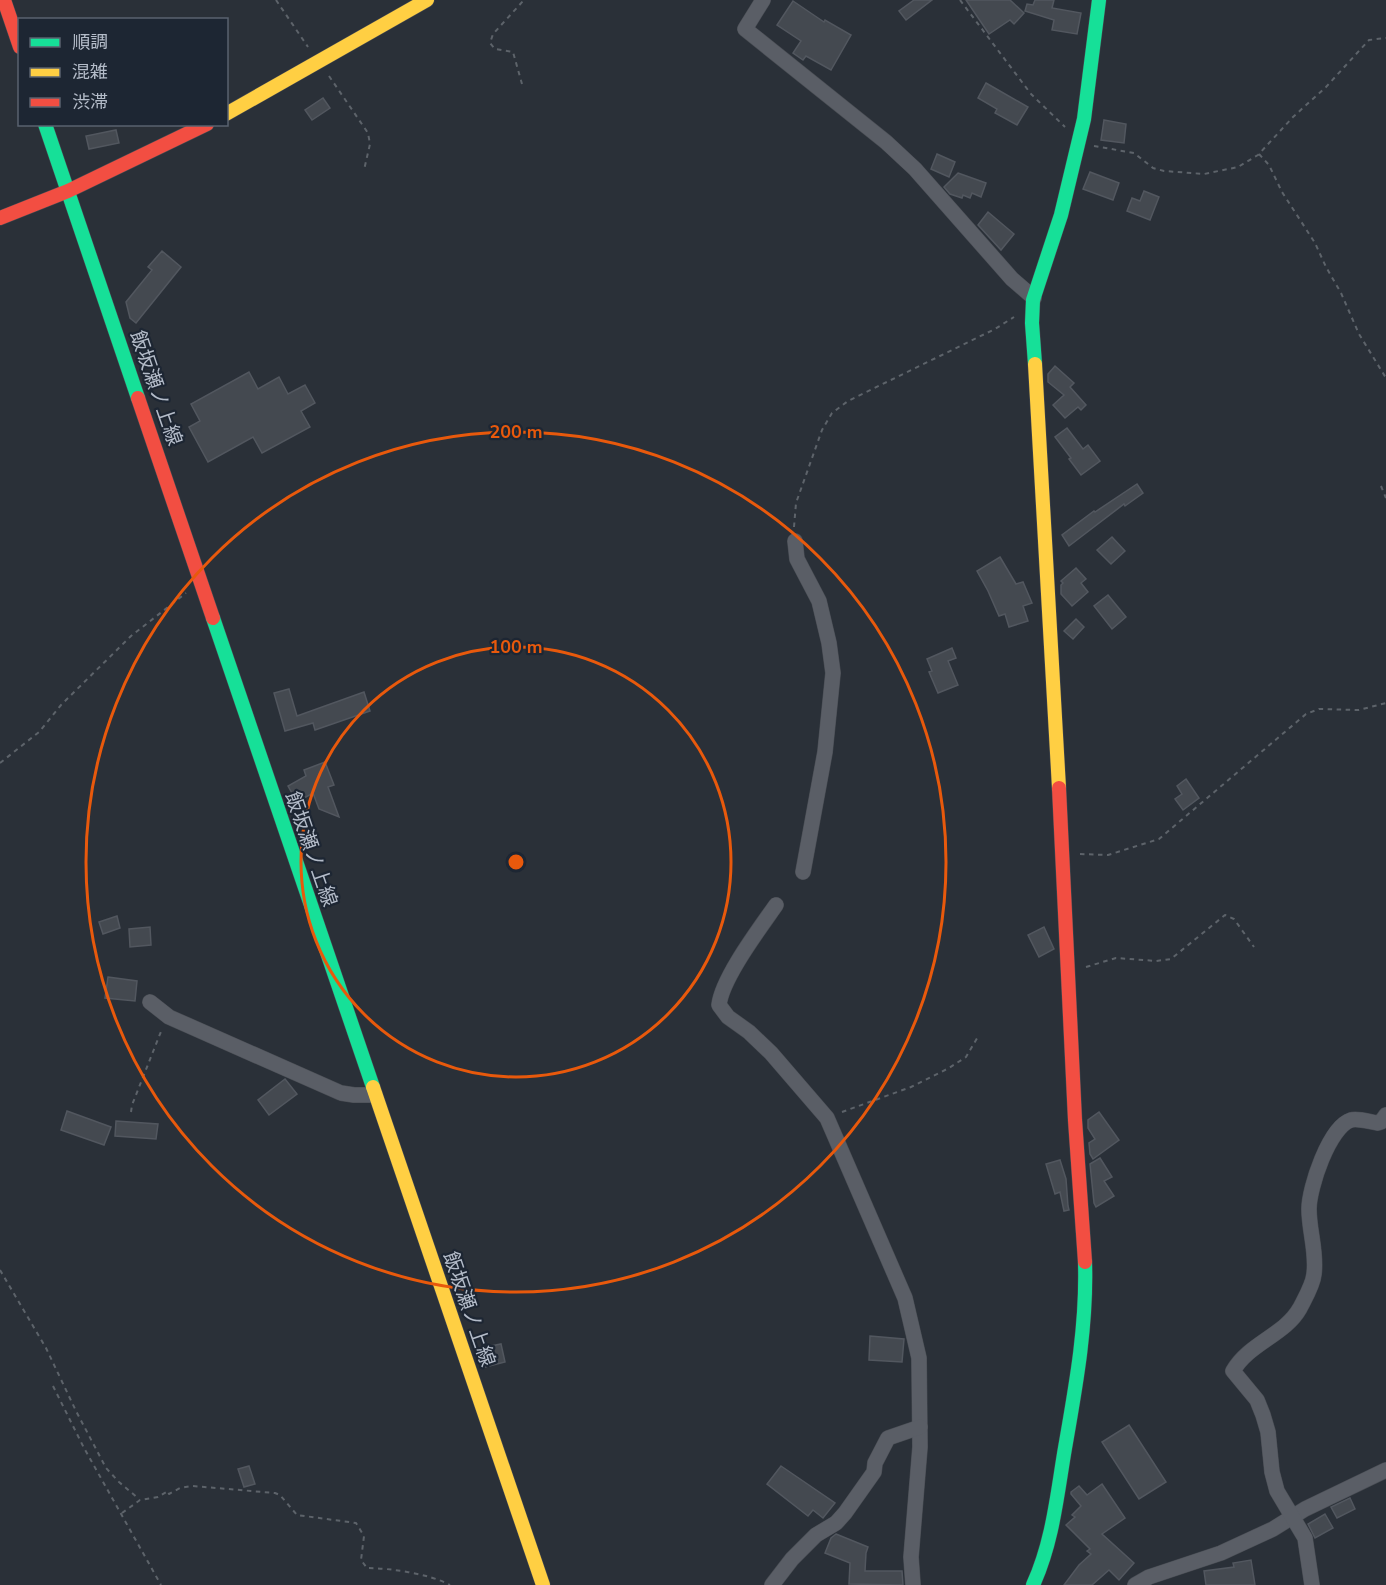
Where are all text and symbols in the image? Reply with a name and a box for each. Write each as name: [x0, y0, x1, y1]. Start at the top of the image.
legend: [18, 18, 228, 126]
text: 順調: [72, 30, 108, 54]
text: 混雑: [72, 60, 108, 84]
text: 渋滞: [72, 90, 108, 114]
street label: 飯坂瀬ノ上線: [124, 327, 188, 449]
text: 200 m: [489, 420, 543, 444]
text: 100 m: [489, 635, 543, 659]
street label: 飯坂瀬ノ上線: [279, 788, 343, 910]
centre of rings: [506, 852, 526, 872]
street label: 飯坂瀬ノ上線: [437, 1248, 501, 1370]

